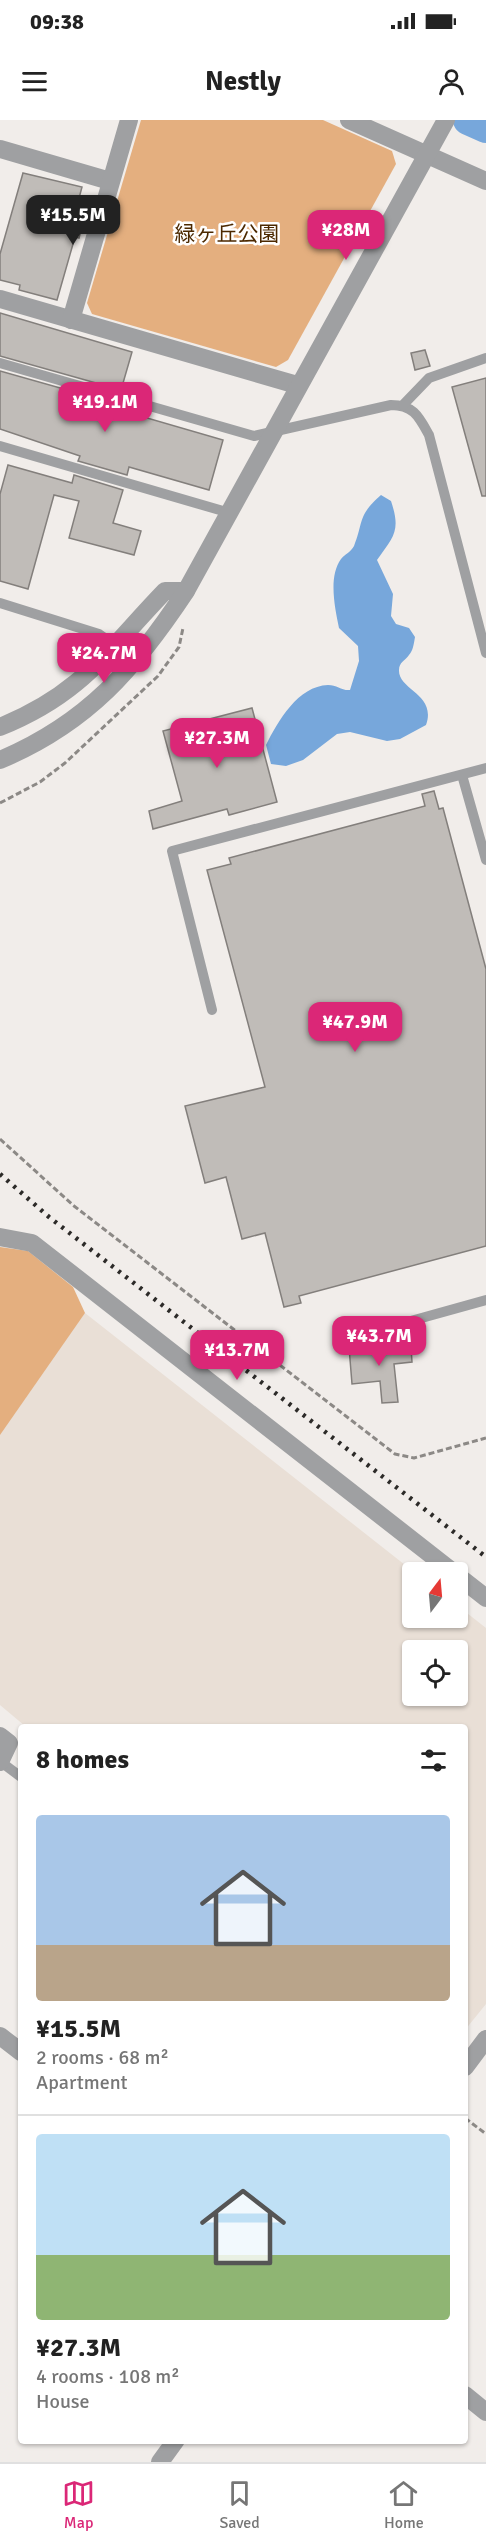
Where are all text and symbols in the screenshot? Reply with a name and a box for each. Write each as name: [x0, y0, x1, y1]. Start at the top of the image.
text: 09:38: [30, 8, 84, 35]
icon: menu: [18, 65, 51, 98]
text: Nestly: [205, 65, 281, 98]
icon: person: [435, 65, 468, 98]
pin: ¥15.5M: [24, 195, 122, 246]
text: ¥15.5M: [40, 202, 106, 227]
pin: ¥28M: [310, 210, 382, 261]
text: ¥28M: [321, 217, 371, 242]
park label: 緑ヶ丘公園: [175, 221, 280, 247]
pin: ¥19.1M: [56, 382, 154, 433]
text: ¥19.1M: [72, 389, 138, 414]
pin: ¥24.7M: [55, 633, 153, 684]
text: ¥24.7M: [71, 640, 137, 665]
pin: ¥27.3M: [168, 718, 266, 769]
text: ¥27.3M: [184, 725, 250, 750]
pin: ¥47.9M: [306, 1002, 404, 1053]
text: ¥47.9M: [322, 1009, 388, 1034]
pin: ¥43.7M: [330, 1316, 428, 1367]
text: ¥43.7M: [346, 1323, 412, 1348]
pin: ¥13.7M: [188, 1330, 286, 1381]
text: ¥13.7M: [204, 1337, 270, 1362]
north arrow: [402, 1562, 468, 1628]
map controls: [402, 1562, 468, 1706]
button: locate: [402, 1640, 468, 1706]
text: 8 homes: [36, 1744, 129, 1776]
icon: filters: [417, 1744, 450, 1777]
icon: home: [189, 1854, 297, 1962]
text: ¥15.5M: [36, 2013, 121, 2045]
text: 2 rooms · 68 m²: [36, 2045, 169, 2070]
text: Apartment: [36, 2070, 128, 2095]
icon: home: [189, 2173, 297, 2281]
text: ¥27.3M: [36, 2332, 121, 2364]
text: 4 rooms · 108 m²: [36, 2364, 180, 2389]
text: House: [36, 2389, 90, 2414]
tab: Map: [62, 2477, 95, 2533]
tab: Saved: [219, 2477, 260, 2533]
tab: Home: [384, 2477, 424, 2533]

